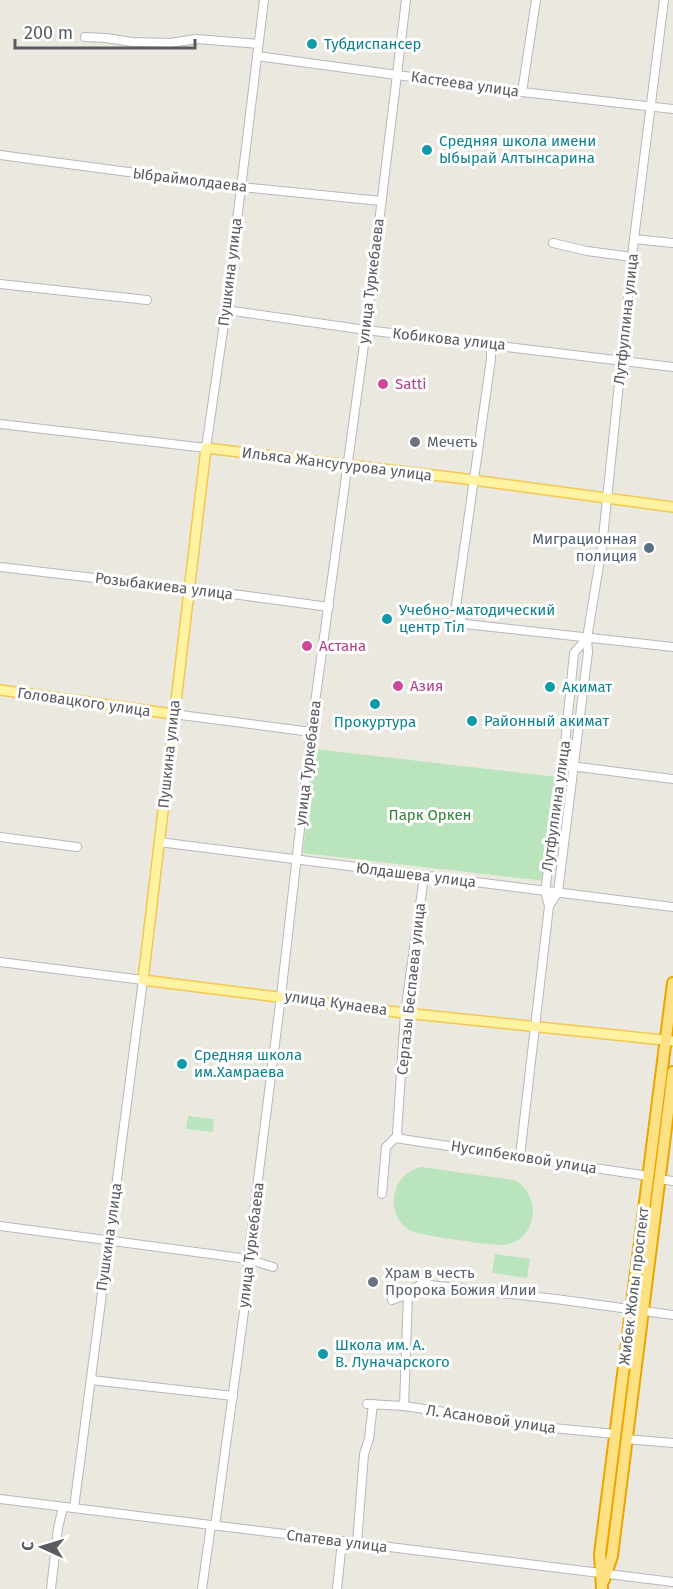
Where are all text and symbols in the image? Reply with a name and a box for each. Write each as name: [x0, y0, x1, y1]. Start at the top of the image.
scale bar: [15, 12, 195, 50]
text: 200 m: [24, 22, 73, 44]
place label: Тубдиспансер: [324, 35, 421, 53]
marker: Тубдиспансер: [305, 37, 319, 51]
street label: Кастеева улица: [410, 67, 520, 101]
place label: Средняя школа имени Ыбырай Алтынсарина: [439, 132, 596, 167]
marker: Средняя школа имени Ыбырай Алтынсарина: [420, 143, 434, 157]
street label: Ыбраймолдаева: [132, 164, 248, 196]
street label: Пушкина улица: [214, 217, 246, 327]
street label: улица Туркебаева: [354, 217, 388, 345]
street label: Лутфуллина улица: [610, 252, 642, 386]
street label: Кобикова улица: [392, 324, 506, 354]
place label: Satti: [395, 375, 426, 393]
marker: Satti: [376, 377, 390, 391]
place label: Мечеть: [427, 433, 478, 451]
marker: Мечеть: [408, 435, 422, 449]
street label: Ильяса Жансугурова улица: [241, 443, 433, 485]
place label: Миграционная полиция: [532, 530, 637, 565]
marker: Миграционная полиция: [642, 541, 656, 555]
street label: Розыбакиева улица: [94, 569, 234, 603]
place label: Учебно-матодический центр Тіл: [399, 601, 555, 636]
marker: Учебно-матодический центр Тіл: [380, 612, 394, 626]
place label: Астана: [319, 637, 366, 655]
marker: Астана: [300, 639, 314, 653]
place label: Азия: [410, 677, 443, 695]
place label: Акимат: [562, 678, 612, 696]
marker: Азия: [391, 679, 405, 693]
marker: Акимат: [543, 680, 557, 694]
street label: Головацкого улица: [16, 684, 152, 720]
marker: Прокуртура: [368, 697, 382, 711]
street label: Пушкина улица: [154, 699, 184, 809]
street label: улица Туркебаева: [291, 699, 325, 827]
place label: Районный акимат: [484, 712, 609, 730]
place label: Прокуртура: [334, 713, 416, 731]
marker: Районный акимат: [465, 714, 479, 728]
street label: Лутфуллина улица: [538, 739, 574, 873]
park label: Парк Оркен: [389, 806, 471, 824]
street label: Юлдашева улица: [355, 859, 477, 891]
street label: Сергазы Беспаева улица: [393, 902, 429, 1076]
street label: улица Кунаева: [283, 987, 389, 1019]
place label: Средняя школа им.Хамраева: [194, 1046, 302, 1081]
marker: Средняя школа им.Хамраева: [175, 1057, 189, 1071]
street label: Нусипбековой улица: [450, 1137, 598, 1177]
street label: улица Туркебаева: [234, 1181, 268, 1309]
street label: Пушкина улица: [92, 1182, 126, 1292]
street label: Жибек Жолы проспект: [615, 1205, 653, 1366]
place label: Храм в честь Пророка Божия Илии: [385, 1264, 536, 1299]
marker: Храм в честь Пророка Божия Илии: [366, 1275, 380, 1289]
place label: Школа им. А. В. Луначарского: [335, 1336, 450, 1371]
marker: Школа им. А. В. Луначарского: [316, 1347, 330, 1361]
street label: Л. Асановой улица: [425, 1401, 557, 1437]
north arrow: [12, 1517, 72, 1577]
street label: Спатева улица: [285, 1526, 389, 1556]
text: С: [18, 1540, 37, 1551]

